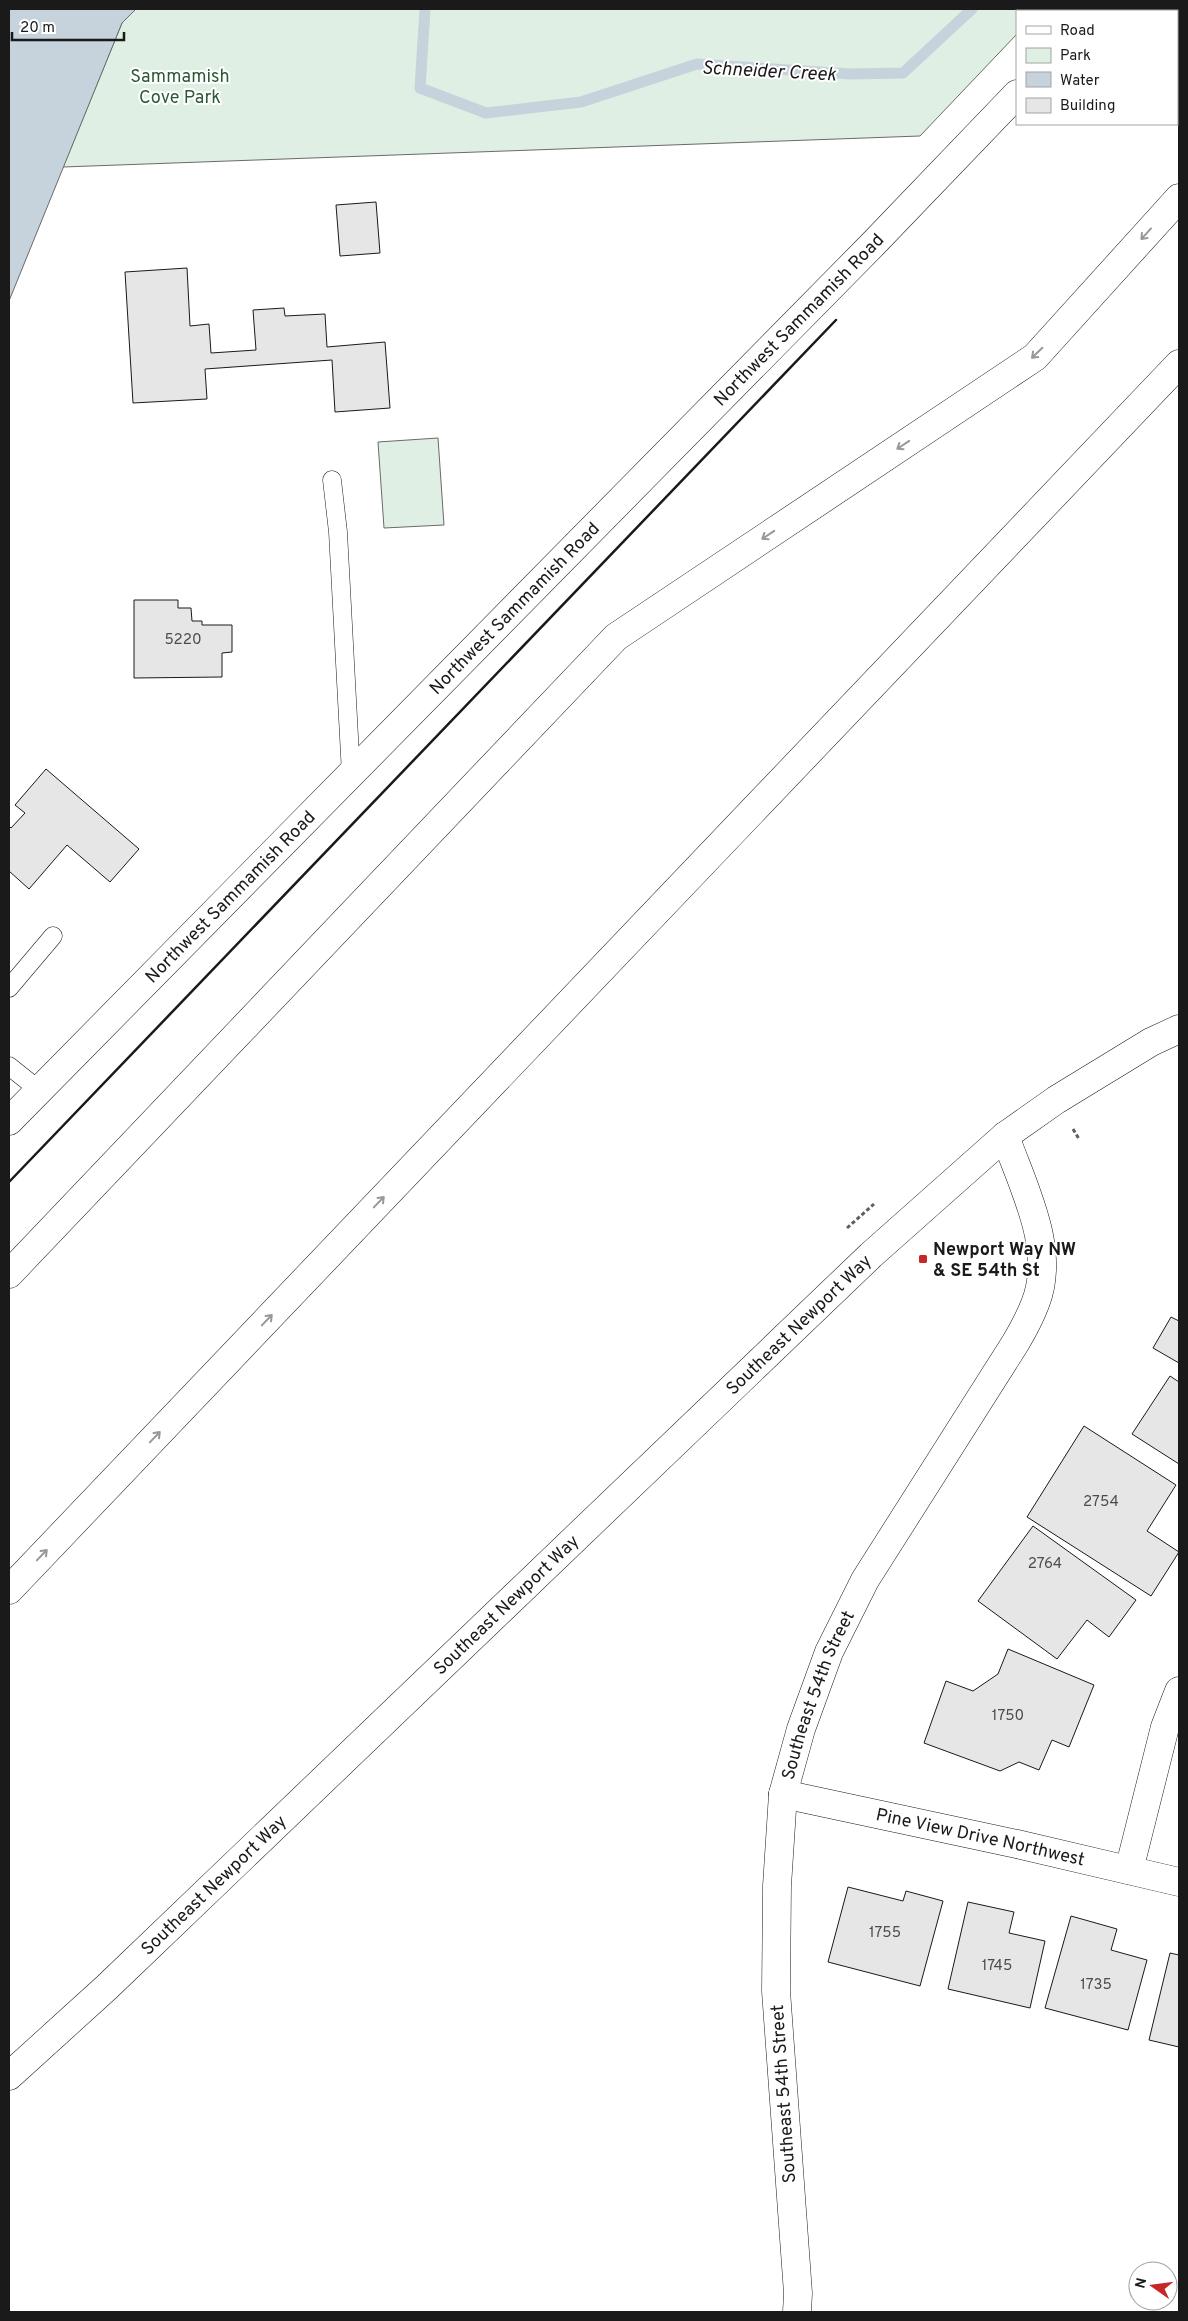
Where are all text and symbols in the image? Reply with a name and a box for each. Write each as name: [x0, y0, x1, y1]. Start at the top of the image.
scale bar: [12, 10, 125, 42]
legend: [1016, 10, 1178, 125]
text: 20 m: [20, 19, 55, 38]
text: Road: [1060, 22, 1095, 41]
text: Park: [1060, 47, 1091, 66]
water label: Schneider Creek: [701, 56, 837, 88]
park label: Sammamish Cove Park: [130, 66, 230, 110]
text: Water: [1060, 72, 1100, 91]
text: Building: [1060, 97, 1115, 116]
one-way arrow: [1141, 227, 1152, 240]
street label: Northwest Sammamish Road: [710, 229, 890, 412]
one-way arrow: [1030, 347, 1043, 359]
one-way arrow: [896, 440, 910, 450]
street label: Northwest Sammamish Road: [425, 518, 605, 700]
one-way arrow: [761, 531, 775, 541]
house number: 5220: [164, 631, 202, 650]
street label: Northwest Sammamish Road: [141, 806, 321, 989]
one-way arrow: [373, 1196, 385, 1208]
place label: Newport Way NW & SE 54th St: [933, 1239, 1076, 1283]
street label: Southeast Newport Way: [722, 1250, 877, 1401]
marker: Newport Way NW & SE 54th St: [917, 1253, 929, 1265]
one-way arrow: [261, 1313, 273, 1326]
one-way arrow: [149, 1431, 161, 1444]
house number: 2754: [1083, 1493, 1119, 1512]
street label: Southeast Newport Way: [429, 1531, 585, 1681]
one-way arrow: [36, 1548, 48, 1561]
house number: 2764: [1028, 1555, 1062, 1574]
street label: Southeast 54th Street: [777, 1607, 861, 1783]
house number: 1750: [992, 1707, 1024, 1726]
street label: Pine View Drive Northwest: [874, 1804, 1087, 1872]
street label: Southeast Newport Way: [137, 1811, 292, 1961]
house number: 1755: [869, 1924, 901, 1943]
house number: 1745: [982, 1957, 1012, 1976]
house number: 1735: [1080, 1976, 1112, 1995]
street label: Southeast 54th Street: [767, 2004, 802, 2184]
north arrow: [1128, 2261, 1178, 2311]
text: N: [1132, 2276, 1151, 2290]

